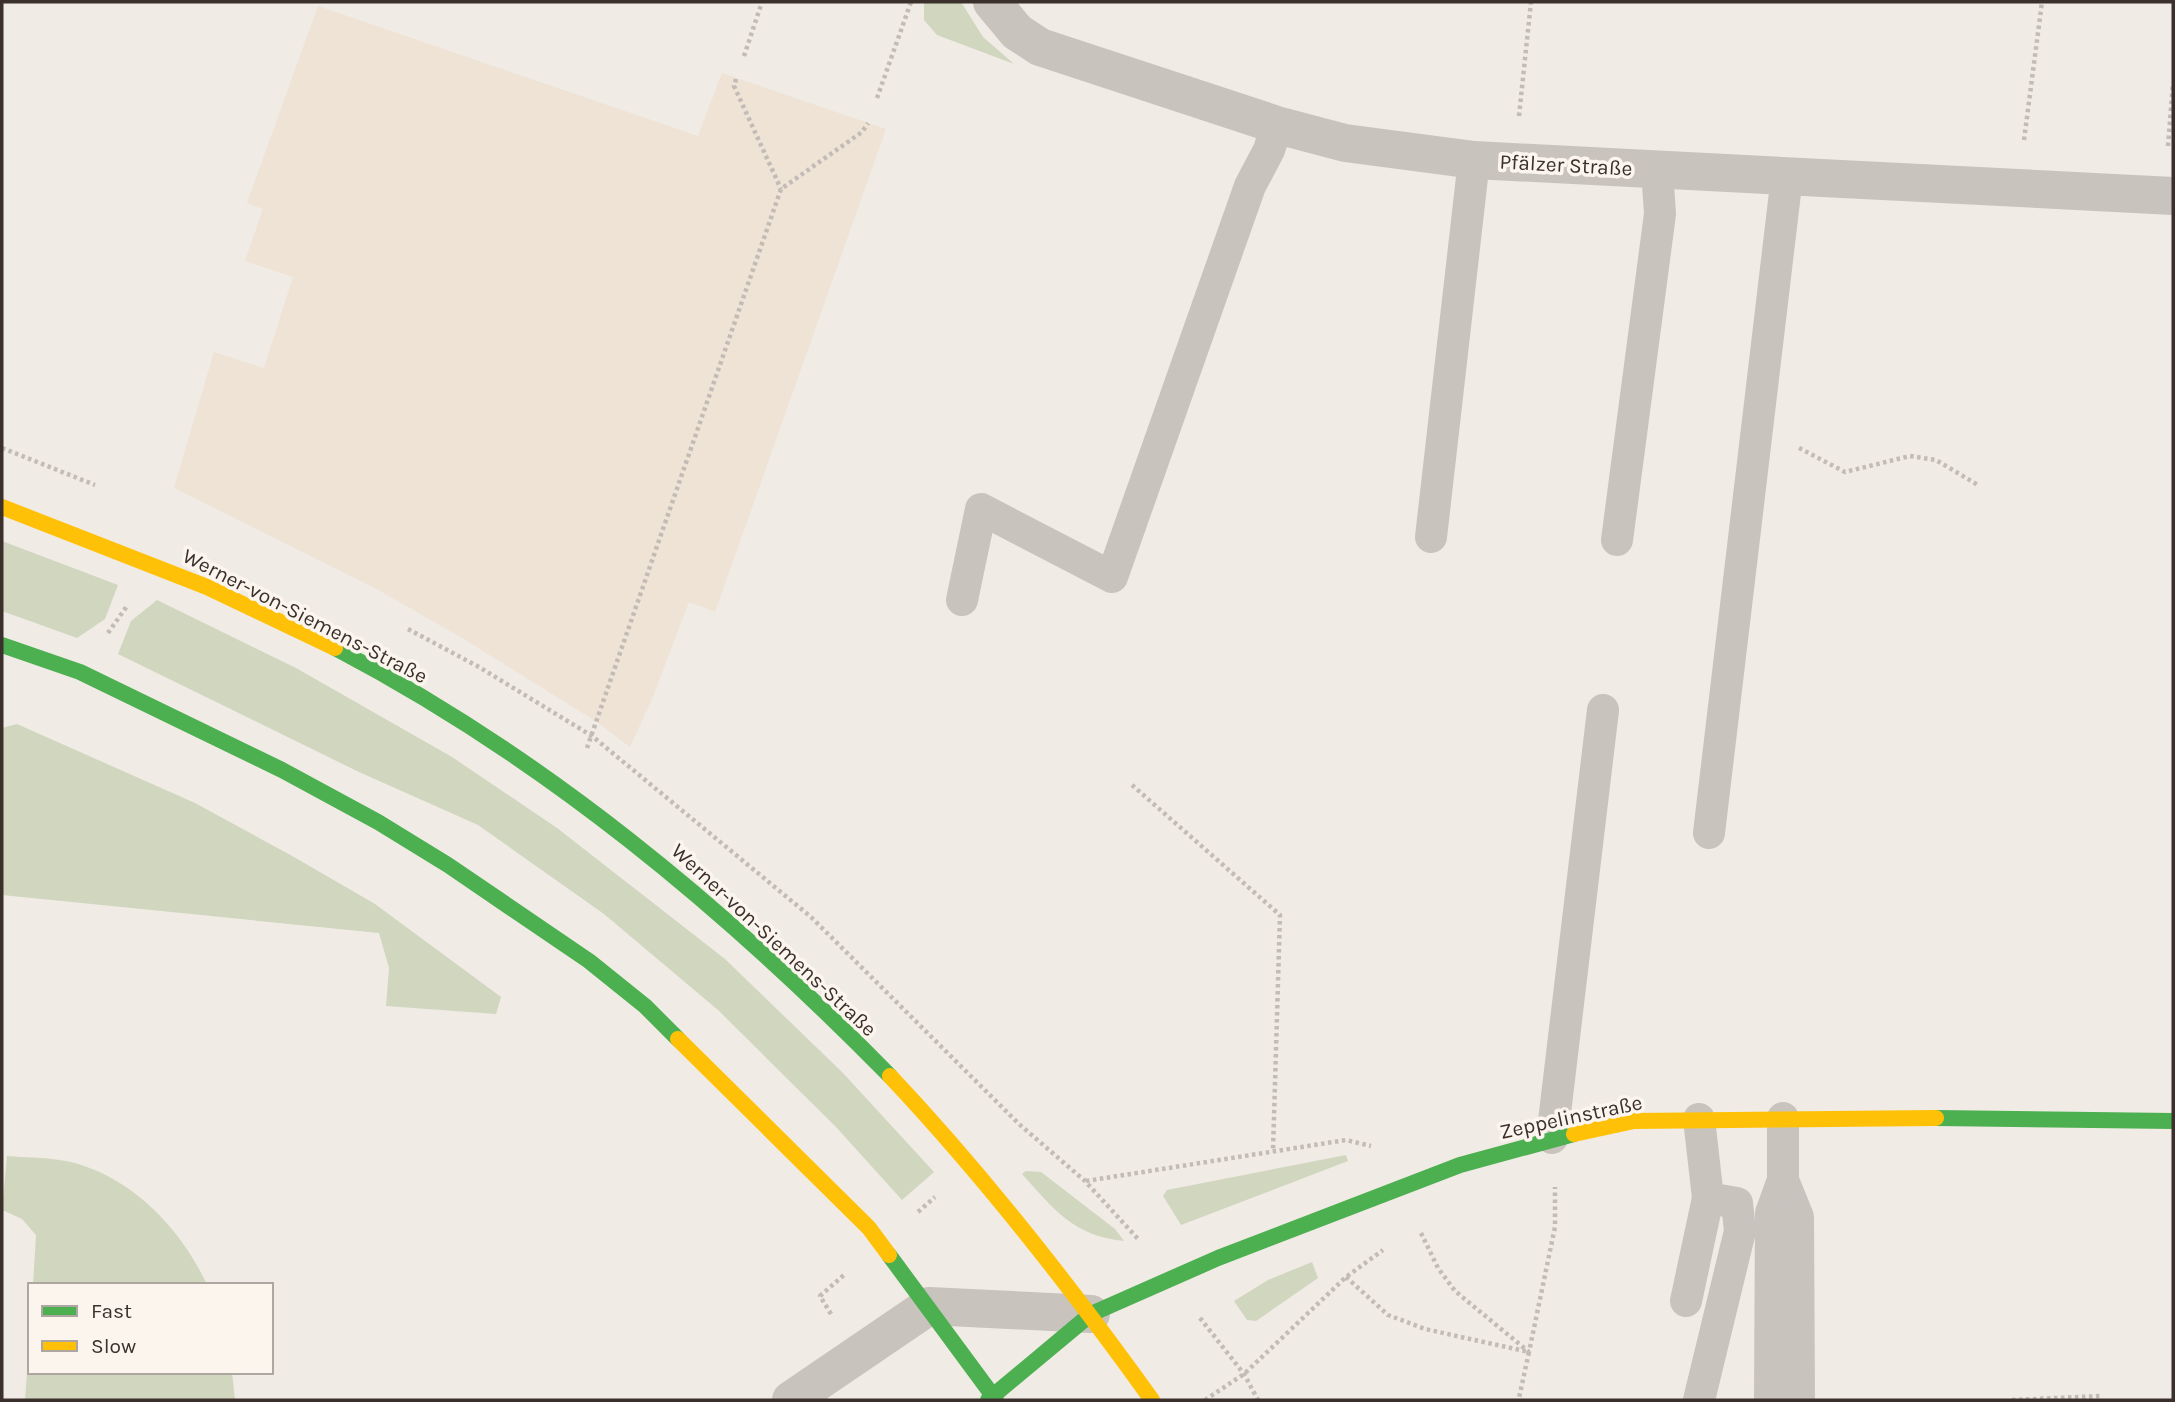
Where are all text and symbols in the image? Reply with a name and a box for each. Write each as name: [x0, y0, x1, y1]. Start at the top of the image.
street label: Pfälzer Straße: [1499, 150, 1633, 180]
street label: Werner-von-Siemens-Straße: [179, 544, 431, 688]
street label: Werner-von-Siemens-Straße: [667, 839, 881, 1041]
street label: Zeppelinstraße: [1498, 1090, 1644, 1144]
legend: [28, 1283, 273, 1374]
text: Fast: [91, 1299, 132, 1323]
text: Slow: [91, 1334, 136, 1358]

